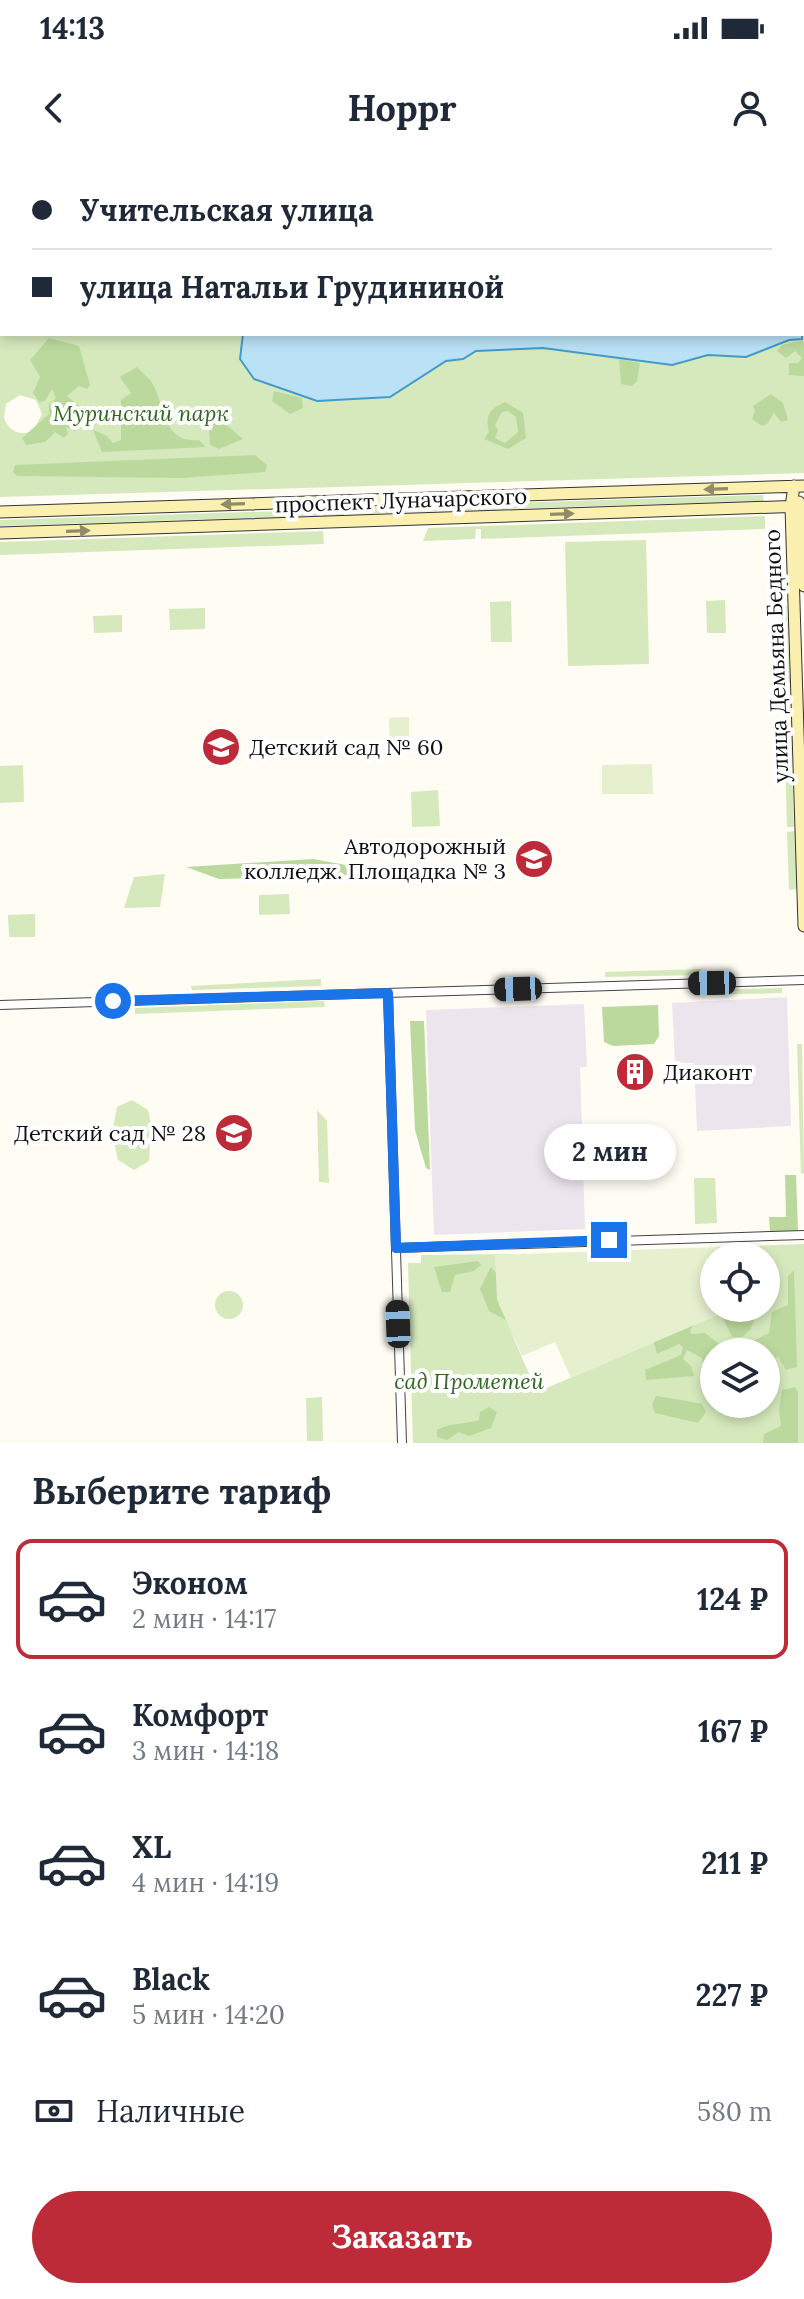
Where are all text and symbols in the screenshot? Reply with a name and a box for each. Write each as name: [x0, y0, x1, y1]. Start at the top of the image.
text: 14:13: [40, 9, 105, 47]
text: Hoppr: [347, 85, 457, 131]
icon: back: [32, 86, 76, 130]
icon: person: [728, 86, 772, 130]
text: Учительская улица: [80, 191, 374, 229]
text: улица Натальи Грудининой: [80, 268, 504, 306]
park label: Муринский парк: [53, 399, 229, 427]
street label: проспект Луначарского: [274, 482, 528, 518]
one-way arrow: [703, 482, 728, 495]
one-way arrow: [220, 498, 245, 511]
one-way arrow: [550, 508, 575, 521]
one-way arrow: [66, 524, 91, 537]
street label: улица Демьяна Бедного: [758, 529, 794, 783]
school or university icon: Детский сад № 60: [200, 726, 242, 768]
place label: Детский сад № 60: [249, 733, 443, 761]
place label: Автодорожный колледж. Площадка № 3: [244, 832, 506, 885]
school or university icon: Автодорожный колледж. Площадка № 3: [513, 838, 555, 880]
car: [688, 971, 736, 995]
car: [494, 976, 542, 1002]
route start: [95, 983, 131, 1019]
building icon: Диаконт: [614, 1051, 656, 1093]
place label: Диаконт: [663, 1058, 753, 1086]
school or university icon: Детский сад № 28: [213, 1112, 255, 1154]
place label: Детский сад № 28: [14, 1119, 206, 1147]
callout: 2 мин: [543, 1124, 675, 1180]
text: 2 мин: [572, 1135, 648, 1168]
route end: [591, 1222, 627, 1258]
map controls: [700, 1242, 780, 1418]
button: locate: [700, 1242, 780, 1322]
car: [385, 1300, 411, 1348]
button: layers: [700, 1338, 780, 1418]
park label: сад Прометей: [394, 1367, 544, 1395]
text: Выберите тариф: [32, 1468, 331, 1514]
icon: car: [36, 1563, 108, 1635]
text: Эконом: [132, 1564, 248, 1602]
text: 124 ₽: [697, 1580, 768, 1618]
text: 2 мин · 14:17: [132, 1602, 276, 1635]
icon: car: [36, 1695, 108, 1767]
text: Комфорт: [132, 1696, 268, 1734]
text: 167 ₽: [698, 1712, 768, 1750]
text: 3 мин · 14:18: [132, 1734, 279, 1767]
icon: car: [36, 1827, 108, 1899]
text: XL: [132, 1828, 171, 1866]
text: 211 ₽: [701, 1844, 768, 1882]
text: 4 мин · 14:19: [132, 1866, 279, 1899]
icon: car: [36, 1959, 108, 2031]
text: Black: [132, 1960, 210, 1998]
text: 227 ₽: [695, 1976, 768, 2014]
text: 5 мин · 14:20: [132, 1998, 285, 2031]
icon: cash: [32, 2089, 76, 2133]
text: Наличные: [96, 2092, 245, 2130]
text: 580 m: [697, 2095, 772, 2128]
button: Заказать: [32, 2191, 772, 2283]

